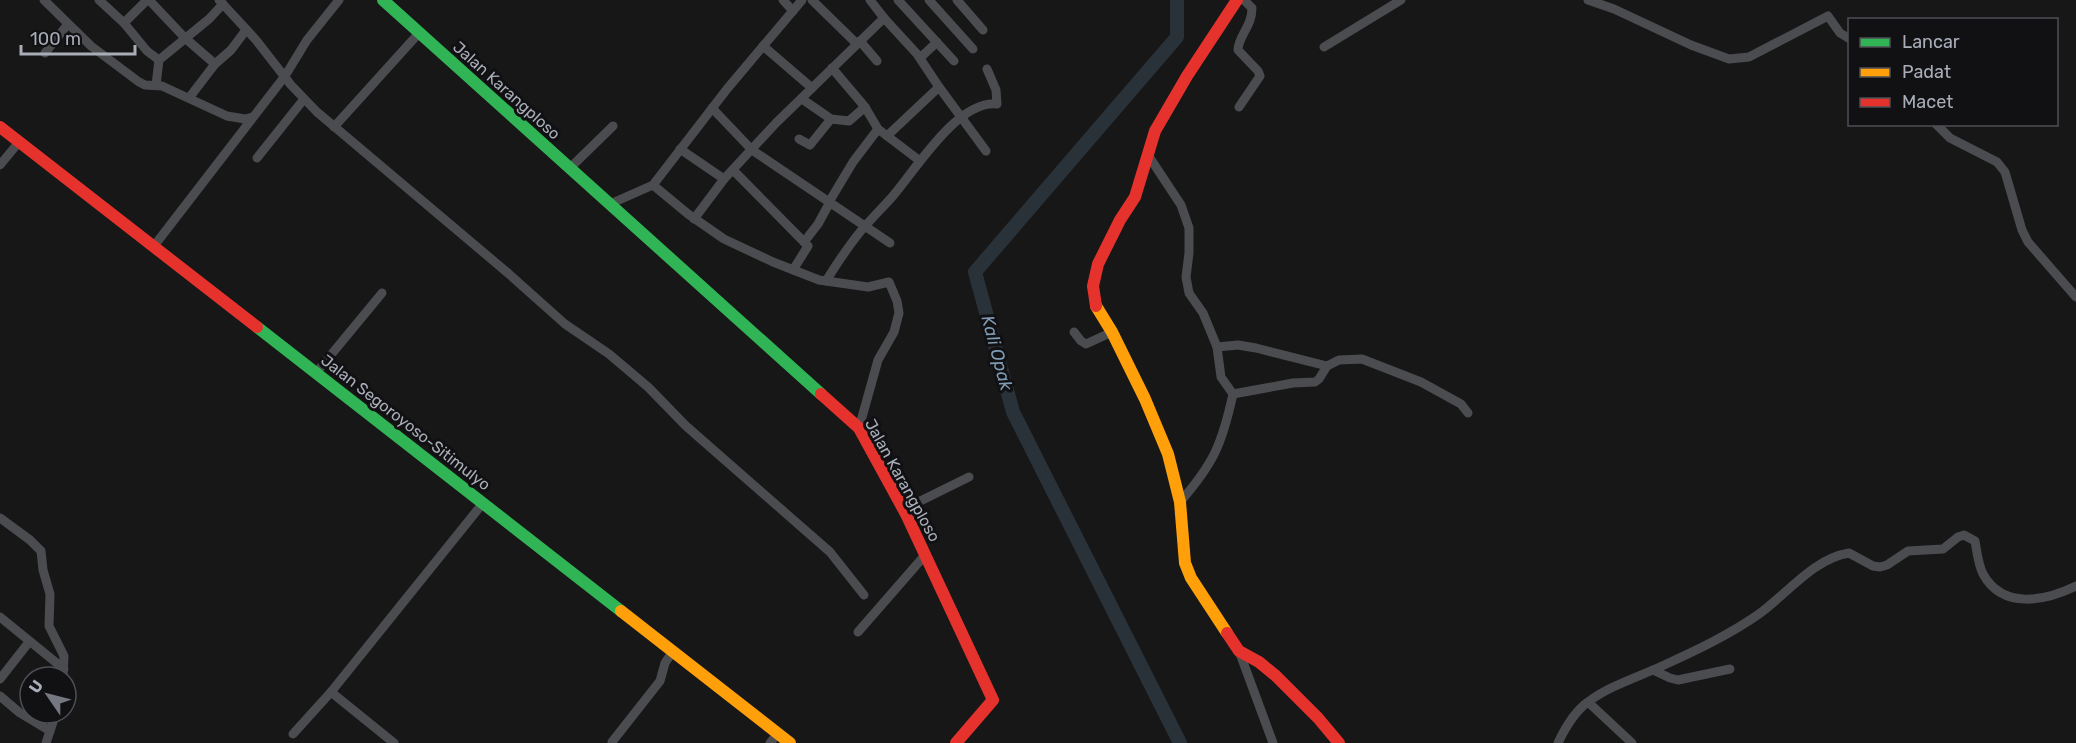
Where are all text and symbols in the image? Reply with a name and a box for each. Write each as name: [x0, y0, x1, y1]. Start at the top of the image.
scale bar: [21, 18, 135, 56]
legend: [1848, 18, 2058, 126]
text: 100 m: [30, 28, 81, 50]
text: Lancar: [1902, 31, 1960, 53]
street label: Jalan Karangploso: [449, 37, 564, 143]
text: Padat: [1902, 61, 1951, 83]
text: Macet: [1902, 91, 1953, 113]
water label: Kali Opak: [976, 313, 1018, 394]
street label: Jalan Segoroyoso-Sitimulyo: [317, 350, 494, 494]
street label: Jalan Karangploso: [861, 415, 944, 545]
north arrow: [18, 665, 78, 725]
text: U: [25, 676, 47, 697]

